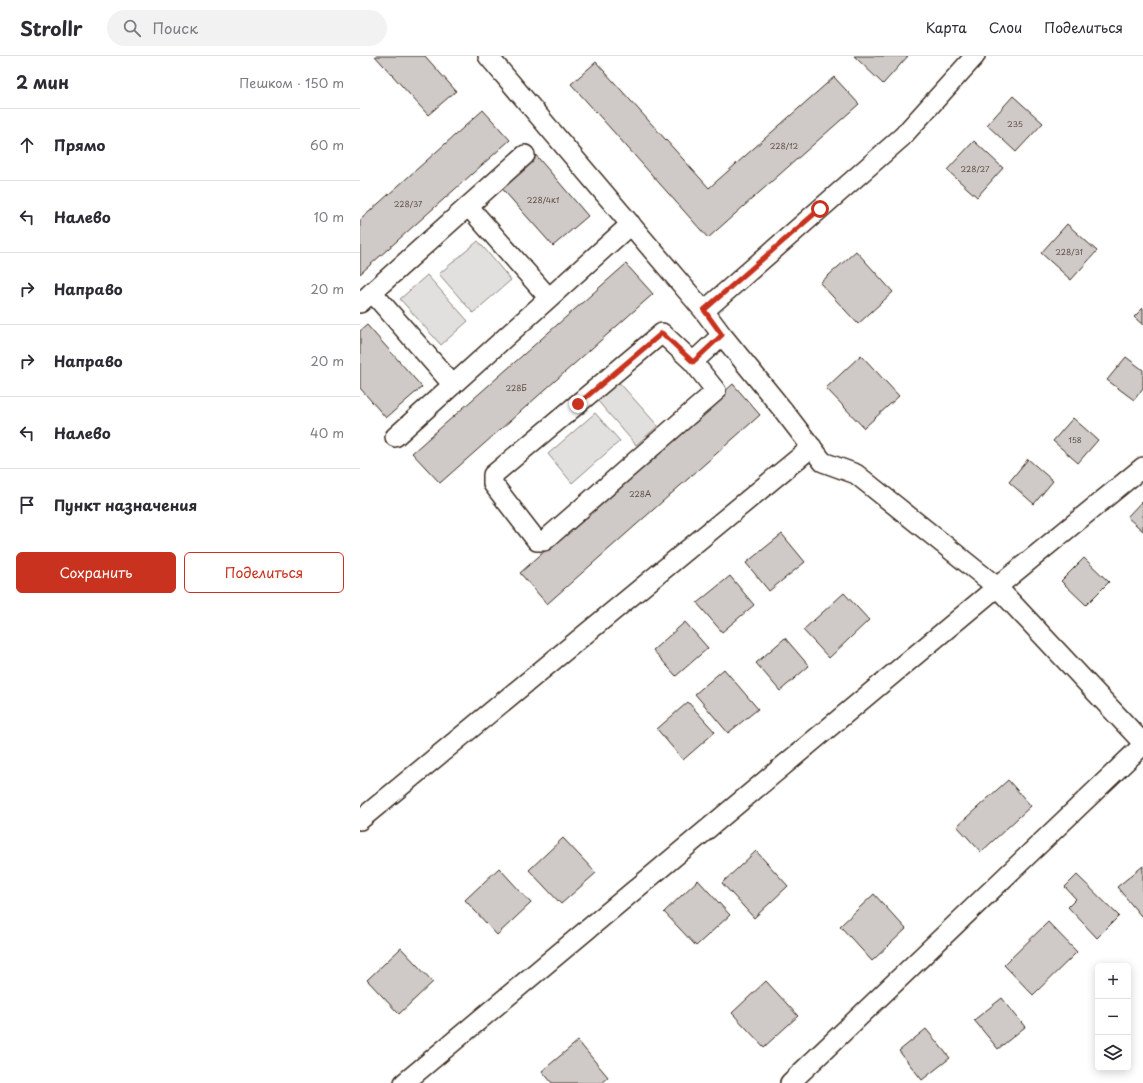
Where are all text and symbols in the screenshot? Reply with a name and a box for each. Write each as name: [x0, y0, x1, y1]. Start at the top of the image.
search box: [107, 10, 387, 46]
text: Strollr: [20, 14, 83, 42]
text: Поиск: [153, 16, 198, 39]
icon: search: [121, 17, 143, 39]
text: Карта: [926, 17, 967, 38]
text: Слои: [989, 17, 1022, 38]
text: Поделиться: [1044, 17, 1123, 38]
text: 2 мин: [16, 69, 69, 95]
text: Пешком · 150 m: [239, 73, 344, 92]
house number: 235: [1007, 118, 1023, 130]
text: Прямо: [54, 133, 105, 156]
icon: ahead: [16, 134, 38, 156]
text: 60 m: [310, 135, 344, 154]
house number: 228/12: [770, 140, 799, 152]
house number: 228/27: [960, 163, 990, 175]
house number: 228/4к1: [527, 194, 560, 206]
house number: 228/37: [394, 198, 423, 210]
route start: [811, 200, 829, 218]
text: Налево: [54, 205, 111, 228]
icon: left: [16, 206, 38, 228]
text: 10 m: [314, 207, 344, 226]
house number: 228/31: [1055, 246, 1083, 258]
text: Направо: [54, 277, 123, 300]
icon: right: [16, 278, 38, 300]
text: 20 m: [310, 279, 344, 298]
text: Направо: [54, 349, 123, 372]
icon: right: [16, 350, 38, 372]
text: 20 m: [310, 351, 344, 370]
house number: 228Б: [505, 382, 527, 394]
route end: [569, 395, 587, 413]
text: Налево: [54, 421, 111, 444]
icon: left: [16, 422, 38, 444]
text: 40 m: [310, 423, 344, 442]
house number: 158: [1068, 434, 1082, 446]
house number: 228А: [629, 488, 651, 500]
text: Пункт назначения: [54, 493, 197, 516]
icon: arrive: [16, 494, 38, 516]
button: Сохранить: [16, 552, 176, 593]
button: Поделиться: [184, 552, 344, 593]
map controls: [1095, 963, 1131, 1071]
button: +: [1095, 963, 1131, 999]
button: −: [1095, 999, 1131, 1035]
button: layers: [1095, 1035, 1131, 1071]

